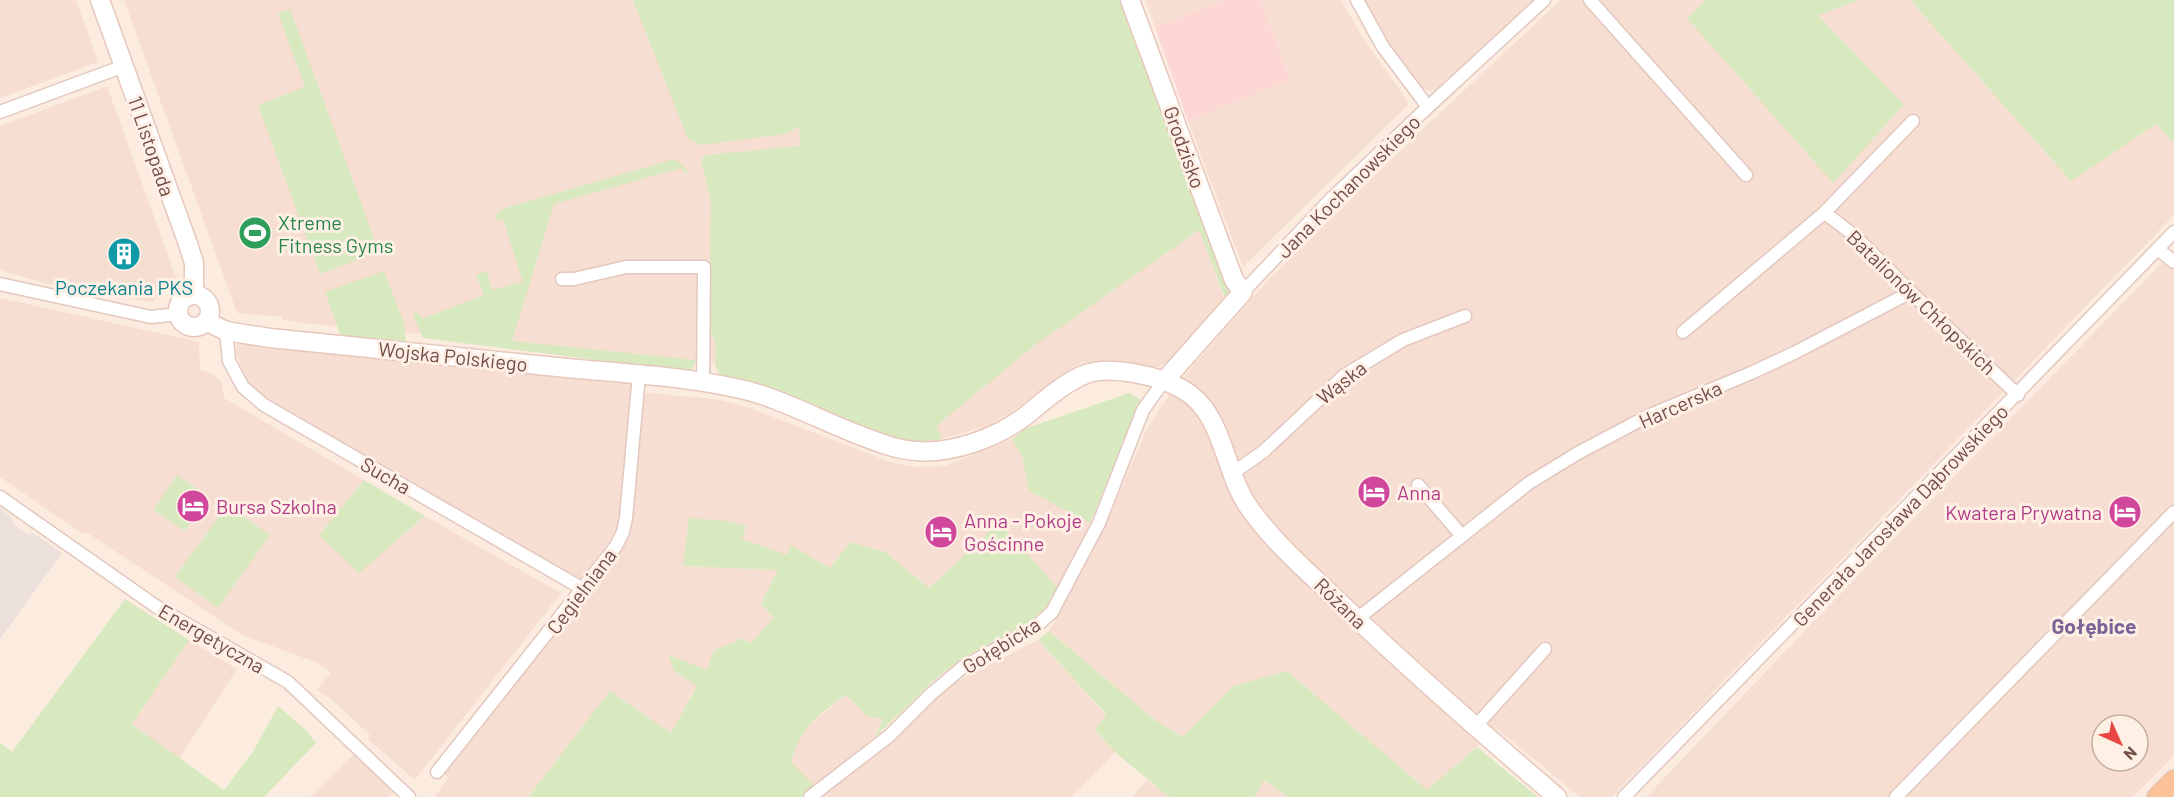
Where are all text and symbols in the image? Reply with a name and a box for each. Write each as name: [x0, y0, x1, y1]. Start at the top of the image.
street label: 11 Listopada: [124, 93, 180, 199]
street label: Grodzisko: [1159, 103, 1211, 191]
street label: Jana Kochanowskiego: [1271, 109, 1425, 263]
place label: Xtreme Fitness Gyms: [278, 210, 393, 257]
sports icon: Xtreme Fitness Gyms: [237, 215, 273, 251]
street label: Batalionów Chłopskich: [1843, 225, 2001, 379]
building icon: Poczekania PKS: [106, 236, 142, 272]
place label: Poczekania PKS: [55, 275, 193, 299]
street label: Wojska Polskiego: [377, 336, 529, 376]
street label: Wąska: [1311, 355, 1371, 409]
street label: Harcerska: [1635, 375, 1725, 433]
street label: Generała Jarosława Dąbrowskiego: [1787, 399, 2013, 631]
street label: Sucha: [357, 451, 415, 499]
hotel icon: Anna: [1356, 474, 1392, 510]
place label: Anna: [1397, 480, 1441, 504]
hotel icon: Bursa Szkolna: [175, 488, 211, 524]
place label: Bursa Szkolna: [216, 494, 337, 518]
hotel icon: Kwatera Prywatna: [2107, 494, 2143, 530]
place label: Kwatera Prywatna: [1945, 500, 2102, 524]
place label: Anna - Pokoje Gościnne: [964, 508, 1082, 555]
hotel icon: Anna - Pokoje Gościnne: [923, 514, 959, 550]
street label: Cegielniana: [541, 543, 621, 639]
street label: Różana: [1310, 572, 1372, 634]
street label: Energetyczna: [155, 598, 269, 678]
street label: Gołębicka: [958, 612, 1044, 678]
district label: Gołębice: [2052, 613, 2136, 638]
north arrow: [2090, 713, 2150, 773]
text: N: [2120, 743, 2141, 764]

